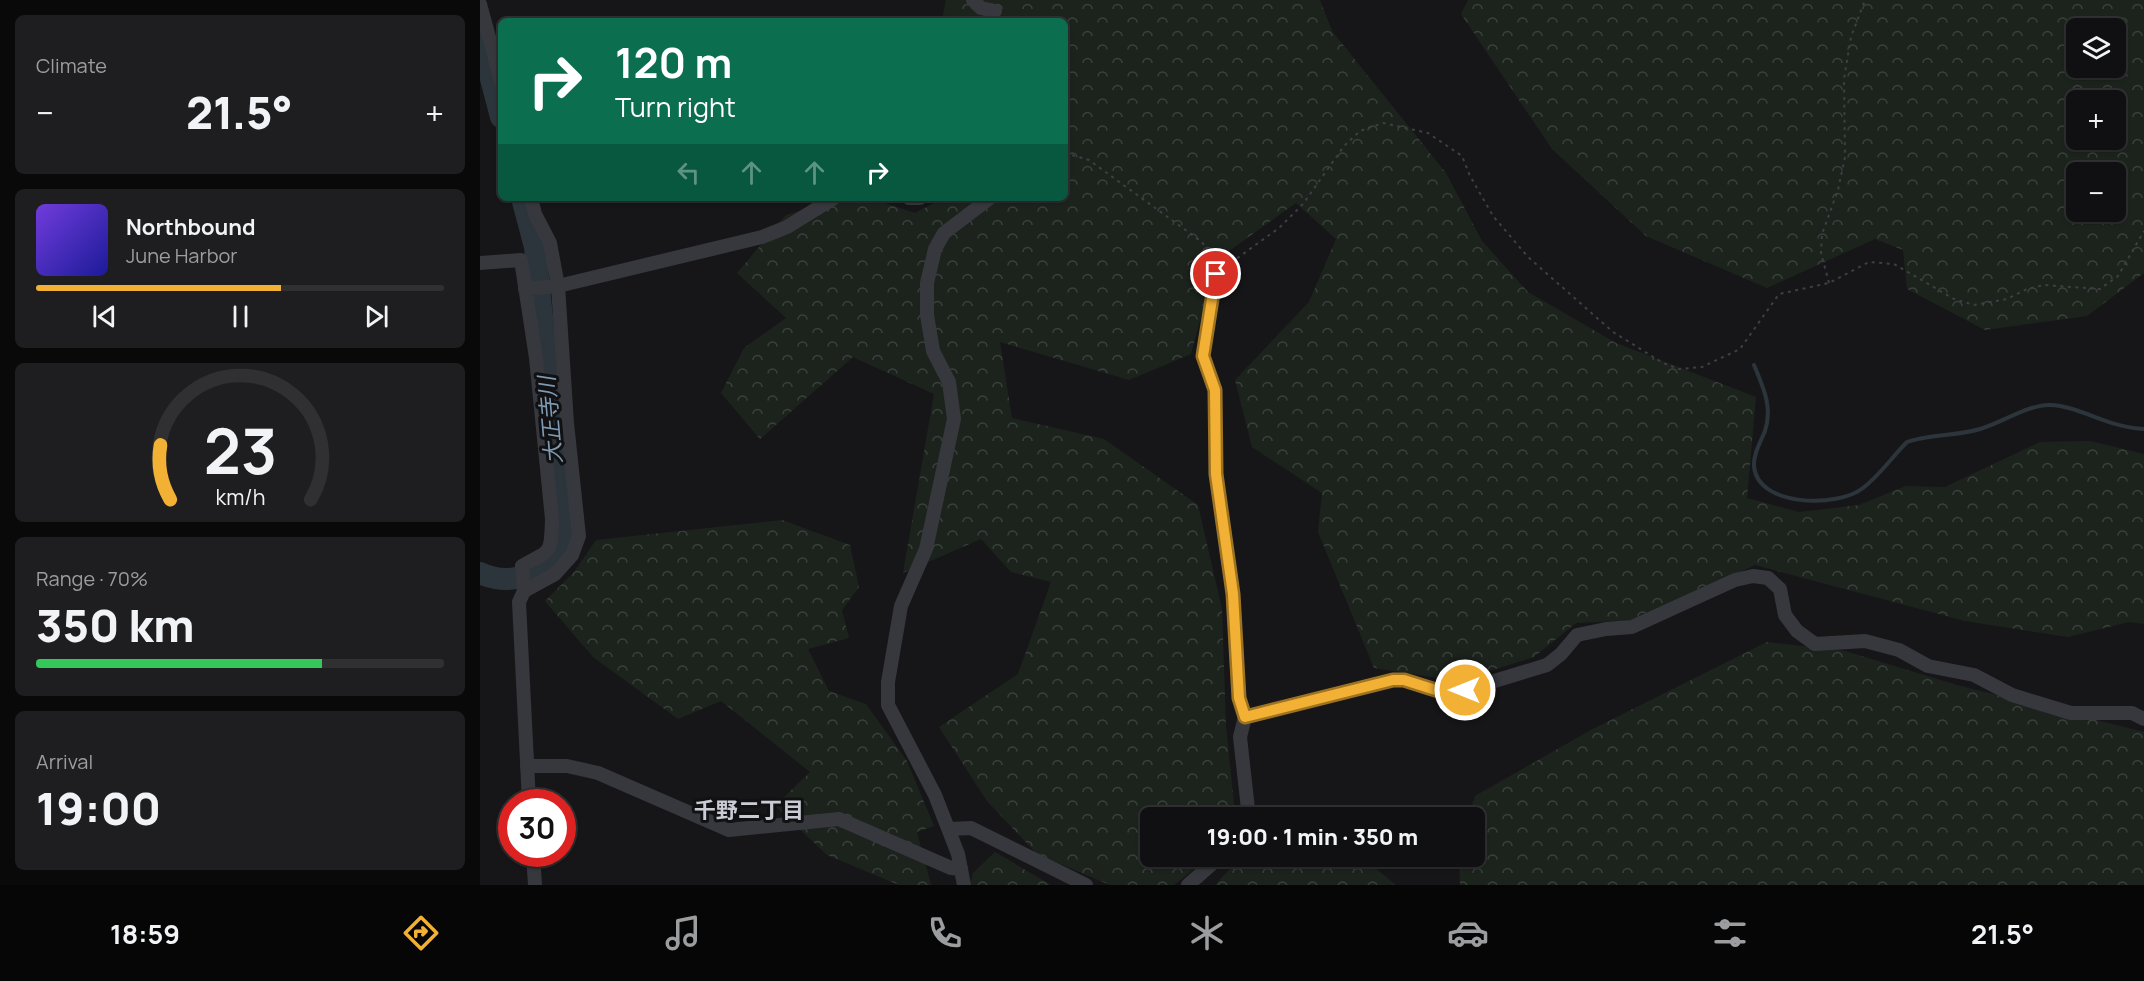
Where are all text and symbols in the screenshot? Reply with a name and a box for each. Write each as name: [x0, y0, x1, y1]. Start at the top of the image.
map controls: [2066, 18, 2126, 222]
button: layers: [2066, 18, 2126, 78]
text: 120 m: [615, 33, 732, 91]
icon: right: [516, 42, 594, 120]
text: Climate: [36, 52, 107, 79]
text: 21.5°: [186, 81, 293, 143]
text: Turn right: [615, 88, 736, 125]
text: −: [36, 90, 54, 135]
text: +: [425, 90, 444, 135]
button: +: [2066, 90, 2126, 150]
icon: left: [672, 156, 705, 189]
icon: ahead: [735, 156, 768, 189]
icon: ahead: [798, 156, 831, 189]
icon: right: [861, 156, 894, 189]
button: −: [2066, 162, 2126, 222]
text: Northbound: [126, 212, 256, 242]
text: June Harbor: [126, 242, 238, 269]
pin: [1190, 248, 1241, 299]
icon: arrive: [1199, 257, 1232, 290]
icon: previous: [88, 300, 121, 333]
icon: pause: [224, 300, 257, 333]
icon: next: [360, 300, 393, 333]
water label: 大正寺川: [531, 373, 569, 465]
text: 23: [203, 407, 277, 493]
text: km/h: [215, 482, 265, 511]
text: Range · 70%: [36, 565, 148, 592]
text: 350 km: [36, 594, 195, 656]
position arrow: [1433, 658, 1497, 722]
text: Arrival: [36, 748, 93, 775]
text: 19:00: [36, 777, 161, 839]
speed limit sign: 30: [498, 789, 576, 867]
district label: 千野二丁目: [694, 795, 804, 825]
text: 19:00 · 1 min · 350 m: [1207, 822, 1418, 852]
icon: directions: [400, 912, 442, 954]
icon: music: [662, 912, 704, 954]
icon: phone: [924, 912, 966, 954]
icon: climate: [1186, 912, 1228, 954]
icon: car: [1447, 912, 1489, 954]
icon: filters: [1709, 912, 1751, 954]
text: 18:59: [110, 915, 180, 952]
text: 21.5°: [1971, 915, 2034, 952]

